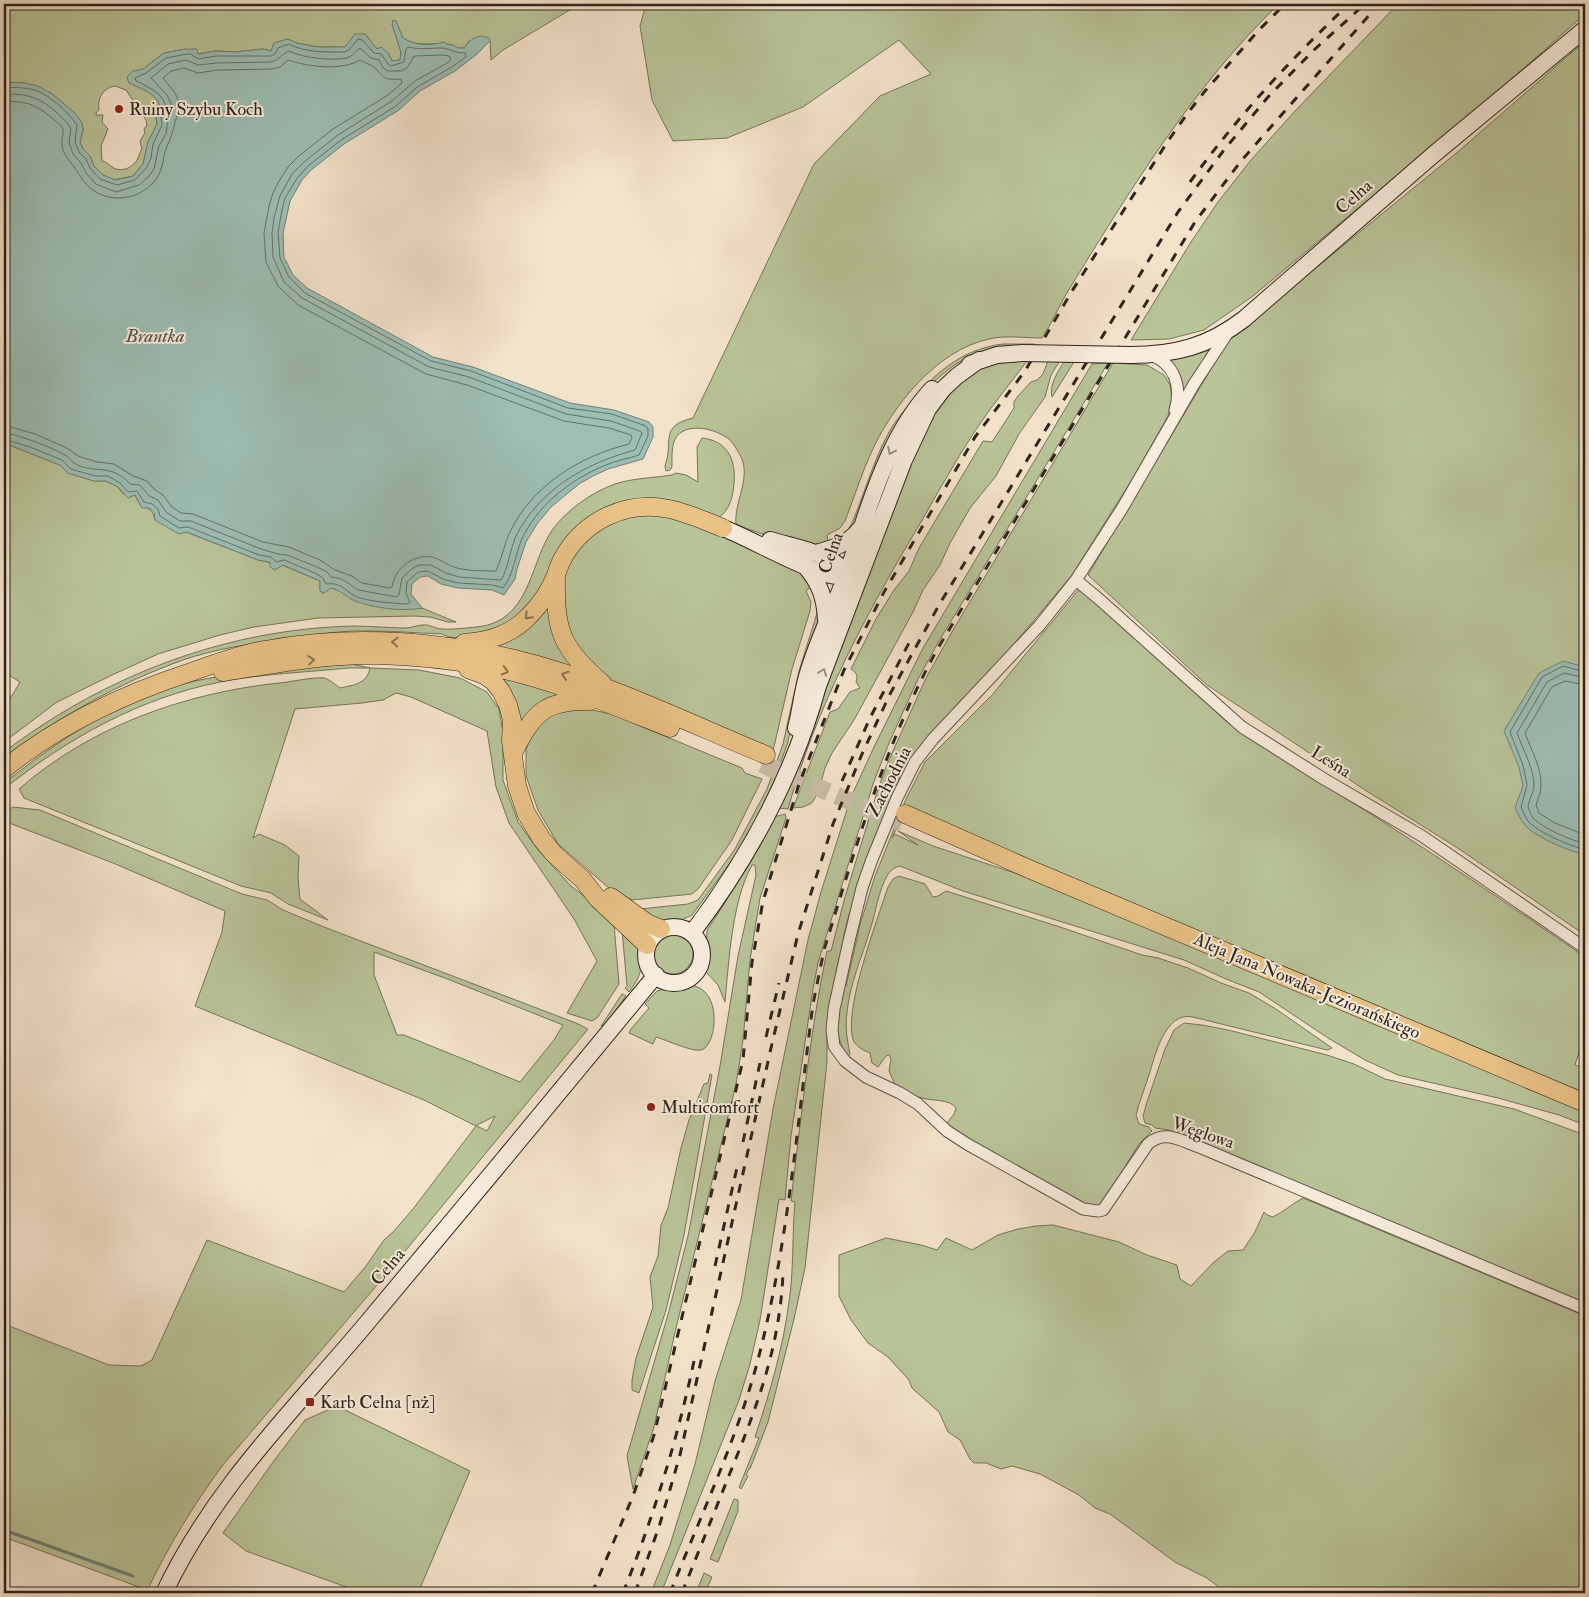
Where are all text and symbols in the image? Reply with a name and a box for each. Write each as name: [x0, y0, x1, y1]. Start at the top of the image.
place label: Ruiny Szybu Koch: [129, 98, 263, 121]
marker: Ruiny Szybu Koch: [113, 103, 125, 115]
street label: Celna: [1331, 174, 1378, 219]
water label: Brantka: [124, 324, 185, 348]
one-way arrow: [887, 446, 898, 455]
street label: Celna: [813, 529, 849, 577]
one-way arrow: [525, 611, 534, 620]
one-way arrow: [391, 637, 399, 648]
one-way arrow: [307, 655, 315, 666]
one-way arrow: [500, 665, 508, 675]
one-way arrow: [817, 668, 827, 677]
one-way arrow: [561, 670, 569, 680]
street label: Leśna: [1306, 741, 1356, 784]
street label: Zachodnia: [861, 742, 917, 821]
street label: Aleja Jana Nowaka-Jeziorańskiego: [1189, 927, 1424, 1044]
place label: Multicomfort: [661, 1096, 759, 1119]
marker: Multicomfort: [645, 1101, 657, 1113]
street label: Węglowa: [1168, 1111, 1238, 1155]
street label: Celna: [366, 1243, 411, 1290]
place label: Karb Celna [nż]: [320, 1391, 436, 1414]
marker: Karb Celna [nż]: [304, 1396, 316, 1408]

